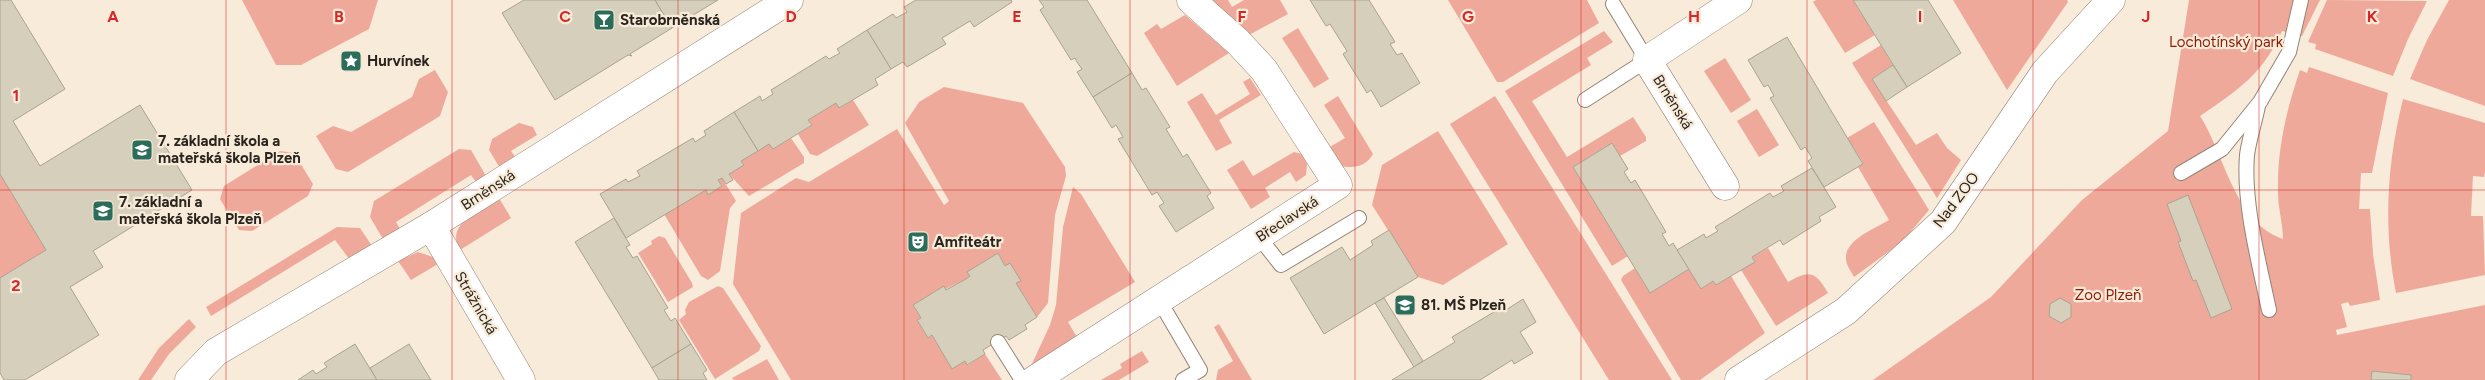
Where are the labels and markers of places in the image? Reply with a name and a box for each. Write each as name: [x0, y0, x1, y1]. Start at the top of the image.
bar icon: Starobrněnská: [592, 8, 616, 32]
place label: Starobrněnská: [620, 11, 720, 29]
place icon: Hurvínek: [339, 49, 363, 73]
place label: Hurvínek: [367, 52, 430, 70]
place label: 7. základní škola a mateřská škola Plzeň: [158, 132, 301, 167]
school or university icon: 7. základní škola a mateřská škola Plzeň: [130, 138, 154, 162]
place label: 7. základní a mateřská škola Plzeň: [119, 193, 262, 228]
school or university icon: 7. základní a mateřská škola Plzeň: [91, 199, 115, 223]
theatre icon: Amfiteátr: [906, 230, 930, 254]
place label: Amfiteátr: [934, 233, 1002, 251]
school or university icon: 81. MŠ Plzeň: [1393, 293, 1417, 317]
place label: 81. MŠ Plzeň: [1421, 296, 1506, 314]

